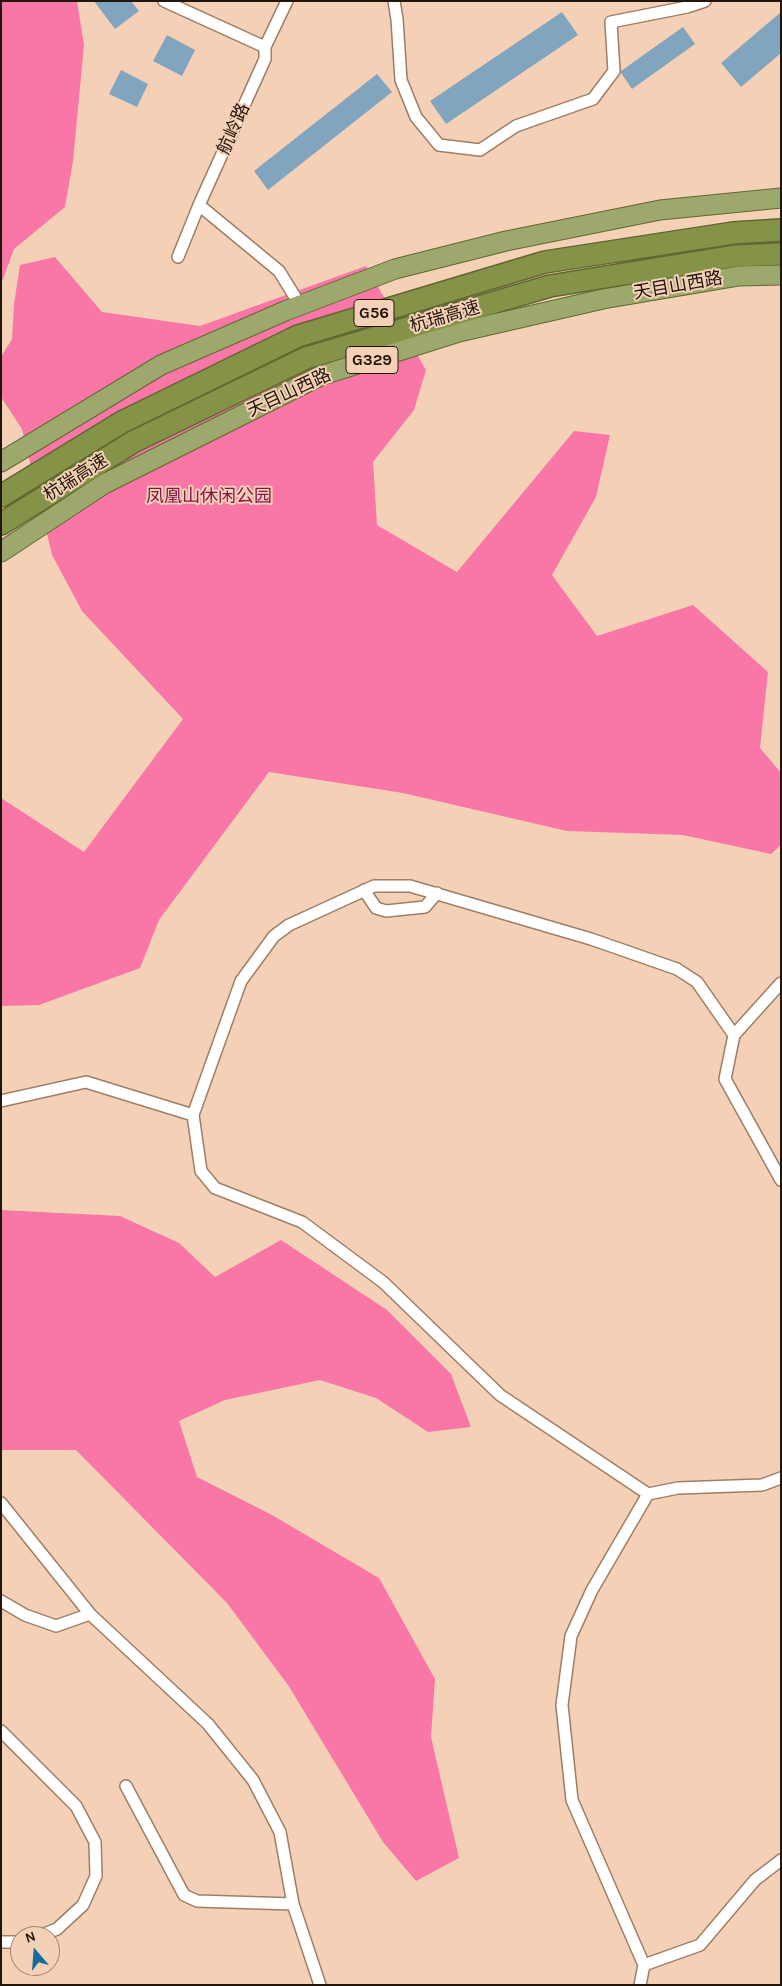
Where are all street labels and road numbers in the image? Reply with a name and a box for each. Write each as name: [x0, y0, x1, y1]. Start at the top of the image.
street label: 航岭路: [213, 100, 255, 158]
street label: 天目山西路: [632, 268, 724, 304]
street label: 杭瑞高速: [407, 297, 483, 337]
road number: G56: [354, 300, 394, 326]
road number: G329: [346, 346, 398, 374]
street label: 天目山西路: [244, 364, 334, 422]
street label: 杭瑞高速: [40, 450, 112, 506]

